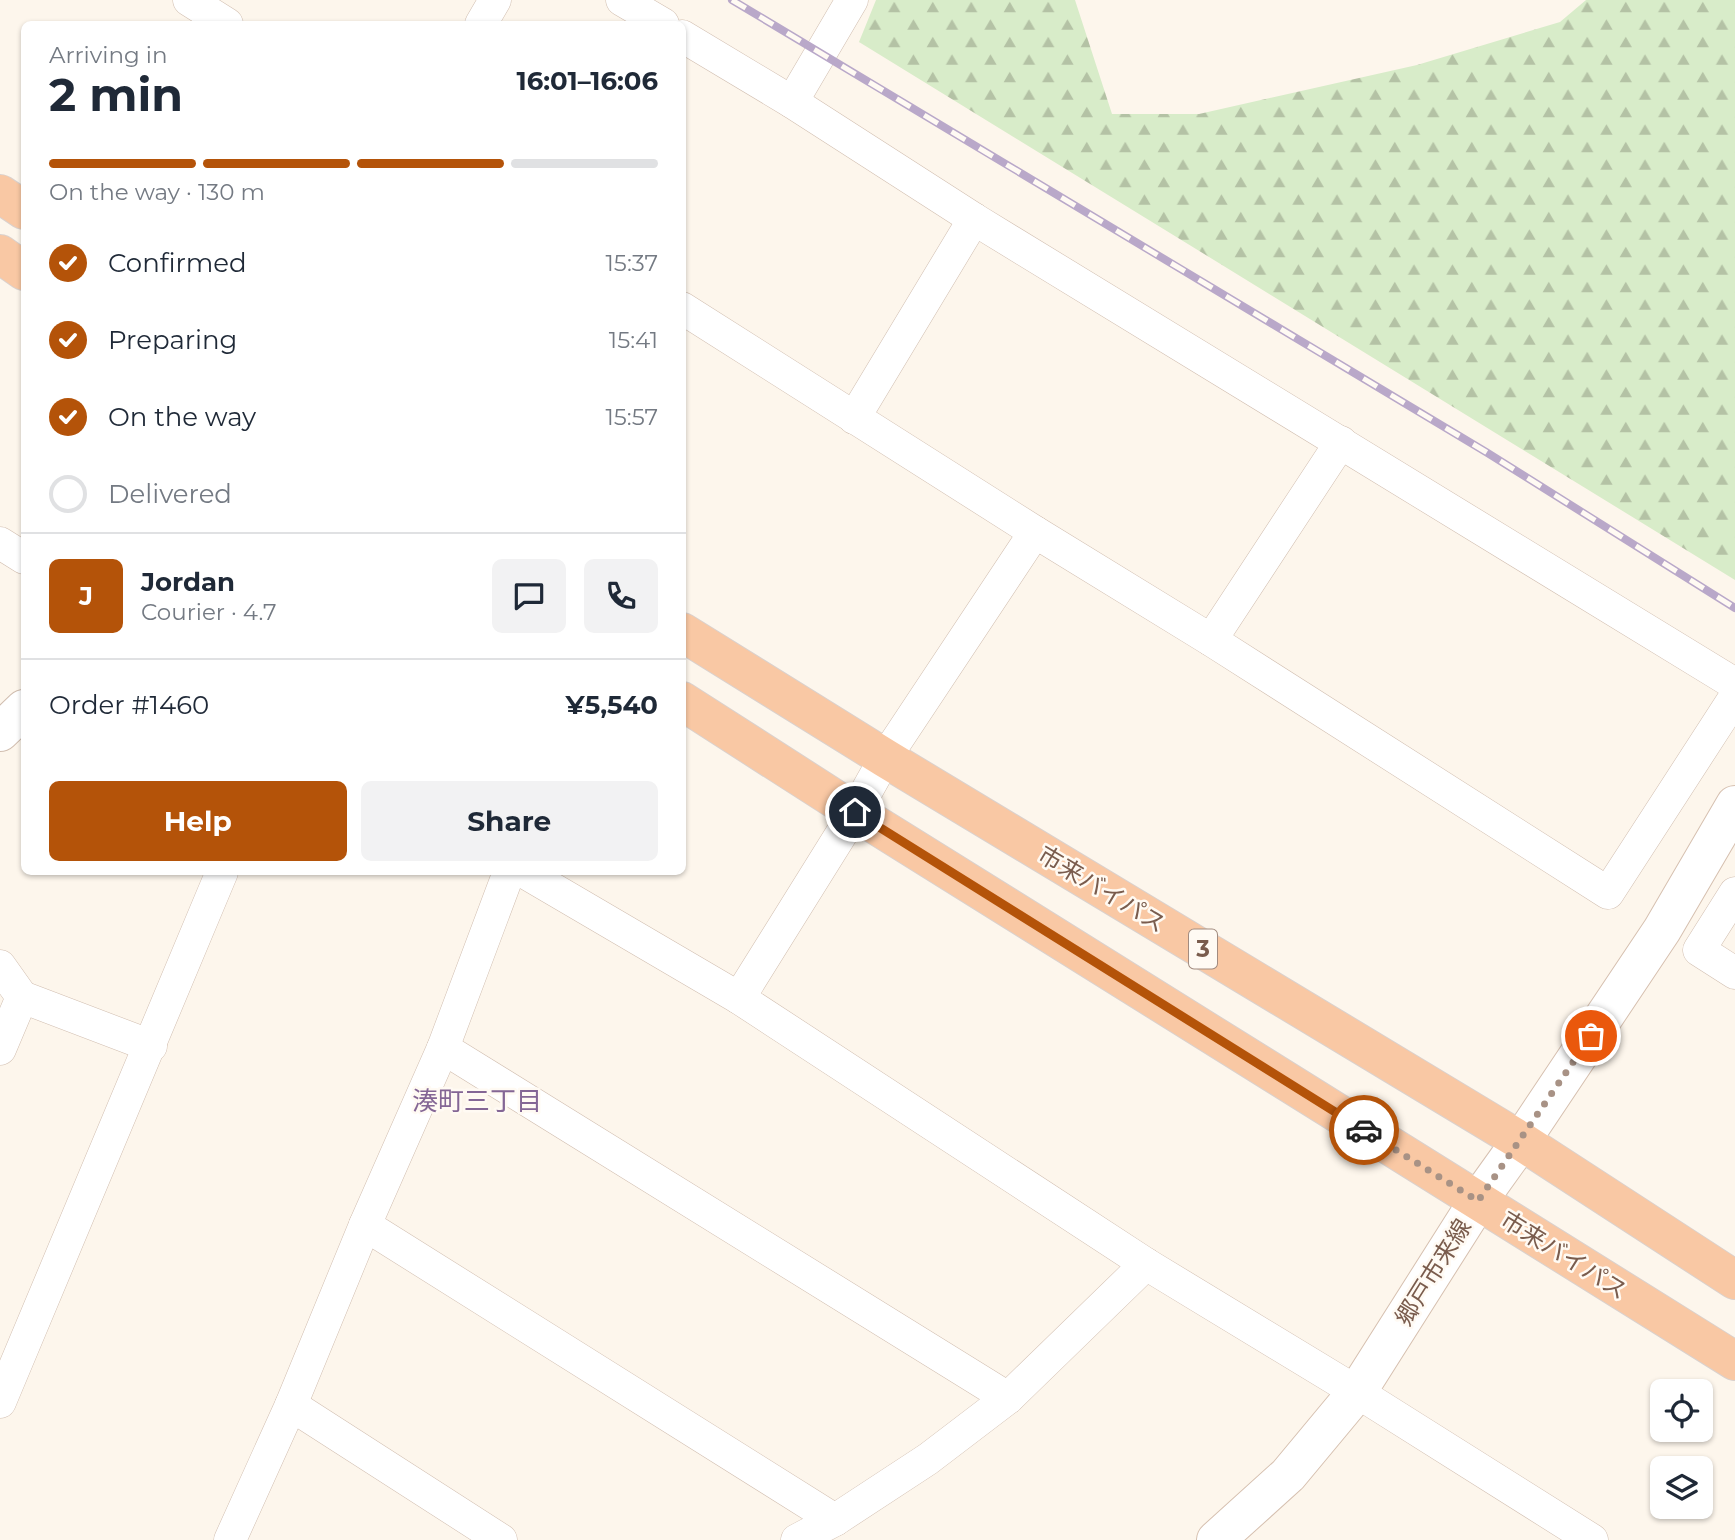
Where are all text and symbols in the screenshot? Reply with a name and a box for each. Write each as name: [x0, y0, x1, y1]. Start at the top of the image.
text: Arriving in: [49, 41, 168, 69]
text: 16:01–16:06: [516, 65, 658, 97]
text: 2 min: [49, 66, 183, 123]
text: On the way · 130 m: [49, 178, 265, 206]
icon: check: [49, 244, 87, 282]
text: Confirmed: [108, 247, 247, 279]
text: 15:37: [606, 249, 658, 277]
icon: check: [49, 321, 87, 359]
text: Preparing: [108, 324, 237, 356]
text: 15:41: [609, 326, 658, 354]
icon: check: [49, 398, 87, 436]
text: On the way: [108, 401, 256, 433]
text: 15:57: [606, 403, 658, 431]
text: Delivered: [108, 478, 232, 510]
button: chat: [492, 559, 566, 633]
button: phone: [584, 559, 658, 633]
text: Jordan: [141, 566, 235, 598]
text: J: [79, 580, 93, 612]
text: Courier · 4.7: [141, 598, 277, 626]
text: Order #1460: [49, 689, 209, 721]
text: ¥5,540: [566, 689, 658, 721]
button: Help: [49, 781, 347, 861]
button: Share: [361, 781, 658, 861]
pin: [825, 782, 885, 842]
icon: home: [836, 793, 874, 831]
street label: 市来バイパス: [1033, 840, 1171, 938]
road number: 3: [1189, 930, 1217, 968]
pin: [1561, 1006, 1621, 1066]
icon: bag: [1572, 1017, 1610, 1055]
district label: 湊町三丁目: [412, 1085, 542, 1117]
courier: [1329, 1095, 1399, 1165]
icon: car: [1345, 1111, 1383, 1149]
street label: 市来バイパス: [1495, 1205, 1633, 1305]
street label: 郷戸市来線: [1389, 1213, 1477, 1331]
map controls: [1650, 1379, 1713, 1519]
button: locate: [1650, 1379, 1713, 1442]
button: layers: [1650, 1456, 1713, 1519]

